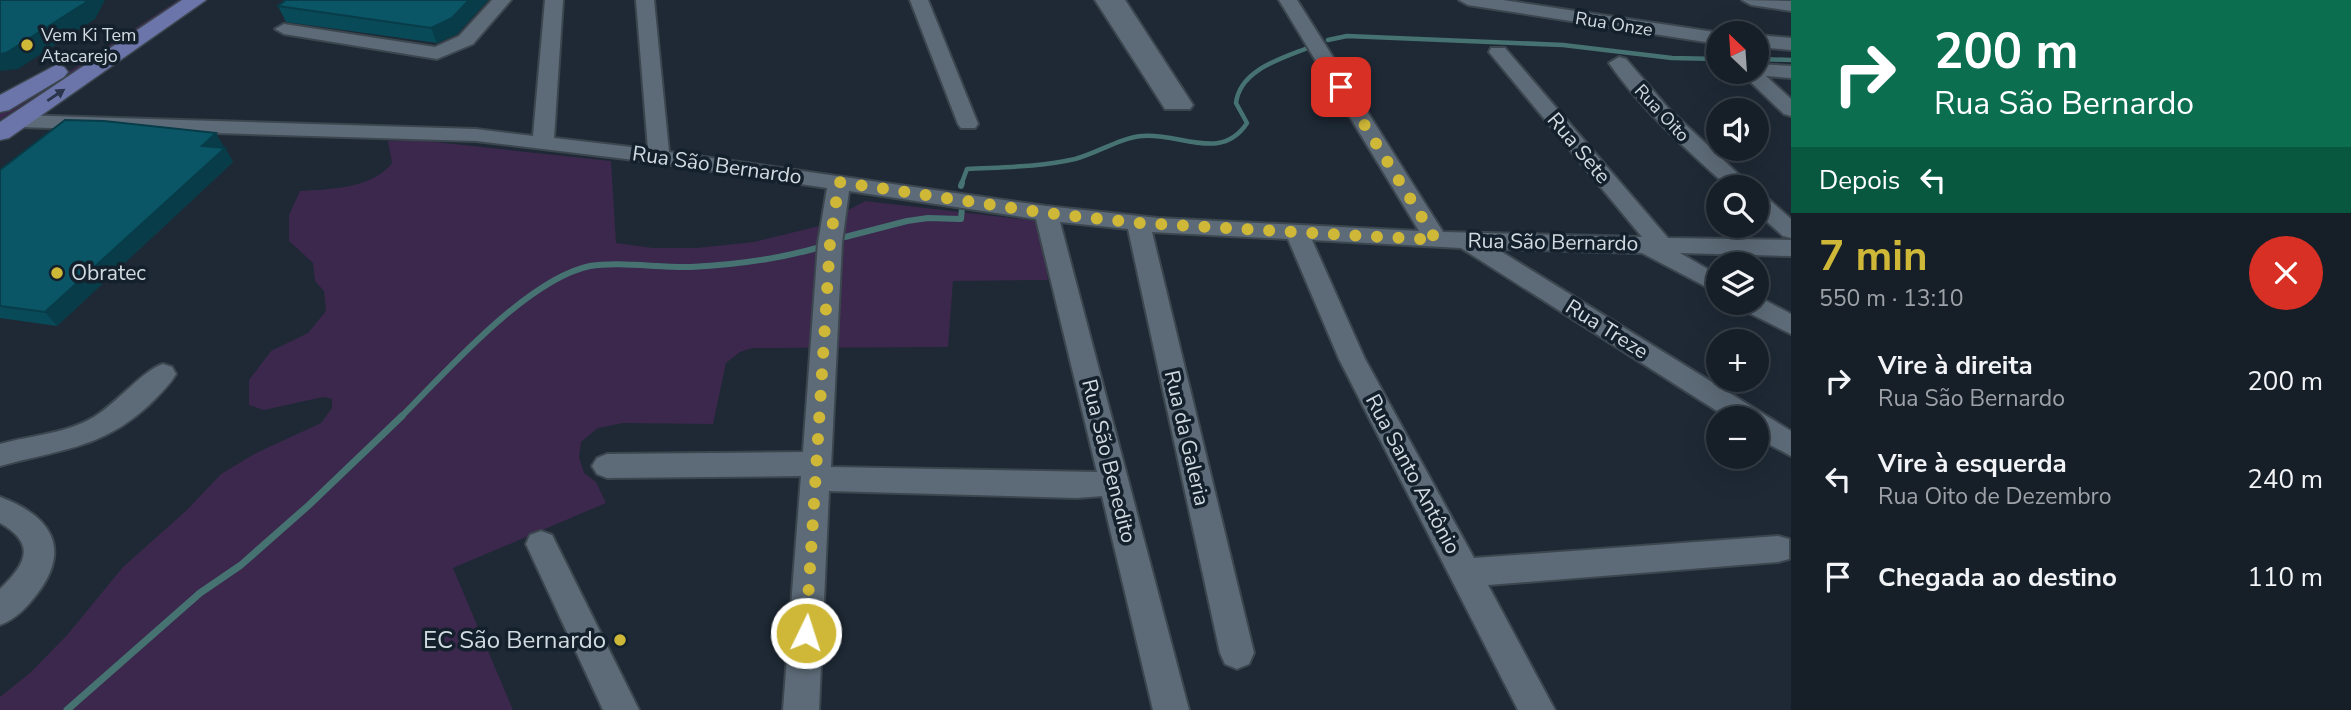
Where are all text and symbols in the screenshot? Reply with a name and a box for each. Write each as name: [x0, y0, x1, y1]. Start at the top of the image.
street label: Rua Onze: [1574, 6, 1654, 42]
text: 200 m: [1934, 18, 2078, 85]
north arrow: [1706, 21, 1769, 84]
map controls: [1706, 21, 1769, 469]
place label: Vem Ki Tem Atacarejo: [40, 23, 136, 68]
icon: right: [1819, 28, 1910, 119]
marker: Vem Ki Tem Atacarejo: [19, 37, 35, 53]
pin: [1311, 57, 1371, 117]
icon: arrive: [1322, 68, 1360, 106]
street label: Rua Oito: [1629, 79, 1695, 147]
text: Rua São Bernardo: [1934, 82, 2194, 125]
one-way arrow: [47, 88, 65, 102]
button: sound: [1706, 98, 1769, 161]
street label: Rua Sete: [1541, 106, 1617, 190]
street label: Rua São Bernardo: [631, 139, 803, 191]
icon: left: [1914, 161, 1952, 199]
text: Depois: [1819, 163, 1900, 198]
button: search: [1706, 175, 1769, 238]
street label: Rua São Bernardo: [1467, 227, 1639, 257]
text: 7 min: [1819, 228, 1928, 285]
button: close: [2249, 236, 2323, 310]
button: layers: [1706, 252, 1769, 315]
place label: Obratec: [71, 259, 146, 287]
marker: Obratec: [49, 265, 65, 281]
text: 550 m · 13:10: [1819, 283, 1964, 314]
street label: Rua Treze: [1560, 293, 1654, 365]
button: +: [1706, 329, 1769, 392]
text: Vire à direita: [1878, 348, 2033, 383]
icon: right: [1819, 362, 1857, 400]
text: 200 m: [2247, 364, 2323, 399]
street label: Rua da Galeria: [1158, 367, 1216, 509]
street label: Rua São Benedito: [1075, 376, 1143, 546]
text: Rua São Bernardo: [1878, 383, 2065, 414]
street label: Rua Santo Antônio: [1359, 389, 1467, 559]
button: −: [1706, 406, 1769, 469]
text: Vire à esquerda: [1878, 446, 2067, 481]
icon: left: [1819, 460, 1857, 498]
text: 240 m: [2247, 462, 2323, 497]
text: Rua Oito de Dezembro: [1878, 481, 2111, 512]
icon: arrive: [1819, 558, 1857, 596]
text: Chegada ao destino: [1878, 560, 2117, 595]
text: 110 m: [2247, 560, 2323, 595]
position arrow: [769, 596, 843, 670]
place label: EC São Bernardo: [423, 624, 606, 656]
marker: EC São Bernardo: [612, 632, 628, 648]

